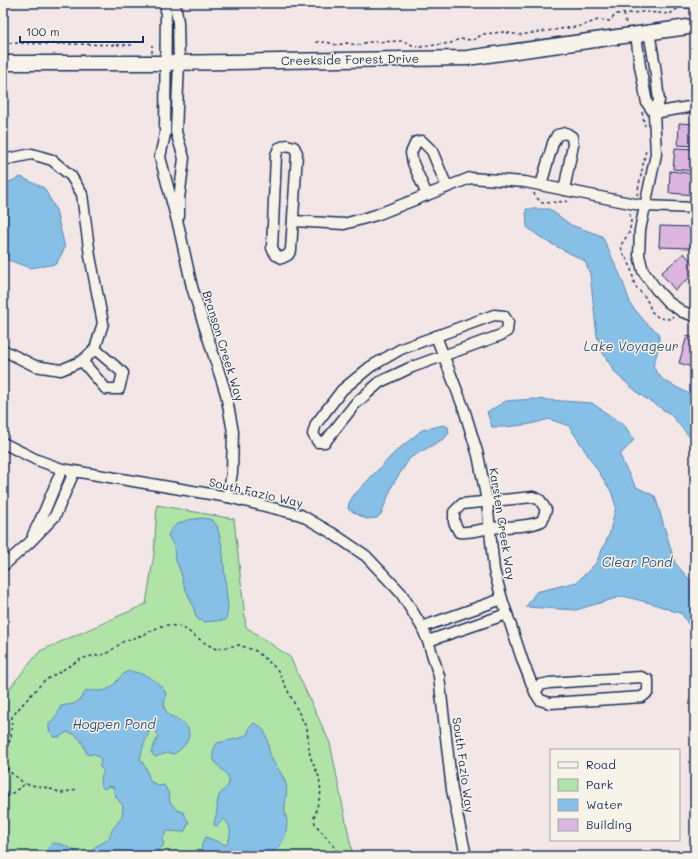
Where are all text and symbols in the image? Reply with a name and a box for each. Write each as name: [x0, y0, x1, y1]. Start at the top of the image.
scale bar: [20, 18, 143, 44]
text: 100 m: [26, 23, 60, 39]
street label: Creekside Forest Drive: [281, 50, 419, 68]
street label: Branson Creek Way: [199, 288, 248, 403]
water label: Lake Voyageur: [584, 337, 679, 354]
street label: Karsten Creek Way: [486, 466, 520, 581]
street label: South Fazio Way: [208, 473, 305, 511]
water label: Clear Pond: [602, 553, 673, 570]
water label: Hogpen Pond: [72, 715, 156, 732]
street label: South Fazio Way: [449, 716, 479, 814]
legend: [550, 749, 680, 841]
text: Road: [586, 756, 616, 772]
text: Park: [586, 776, 613, 792]
text: Water: [586, 796, 623, 812]
text: Building: [586, 816, 632, 832]

